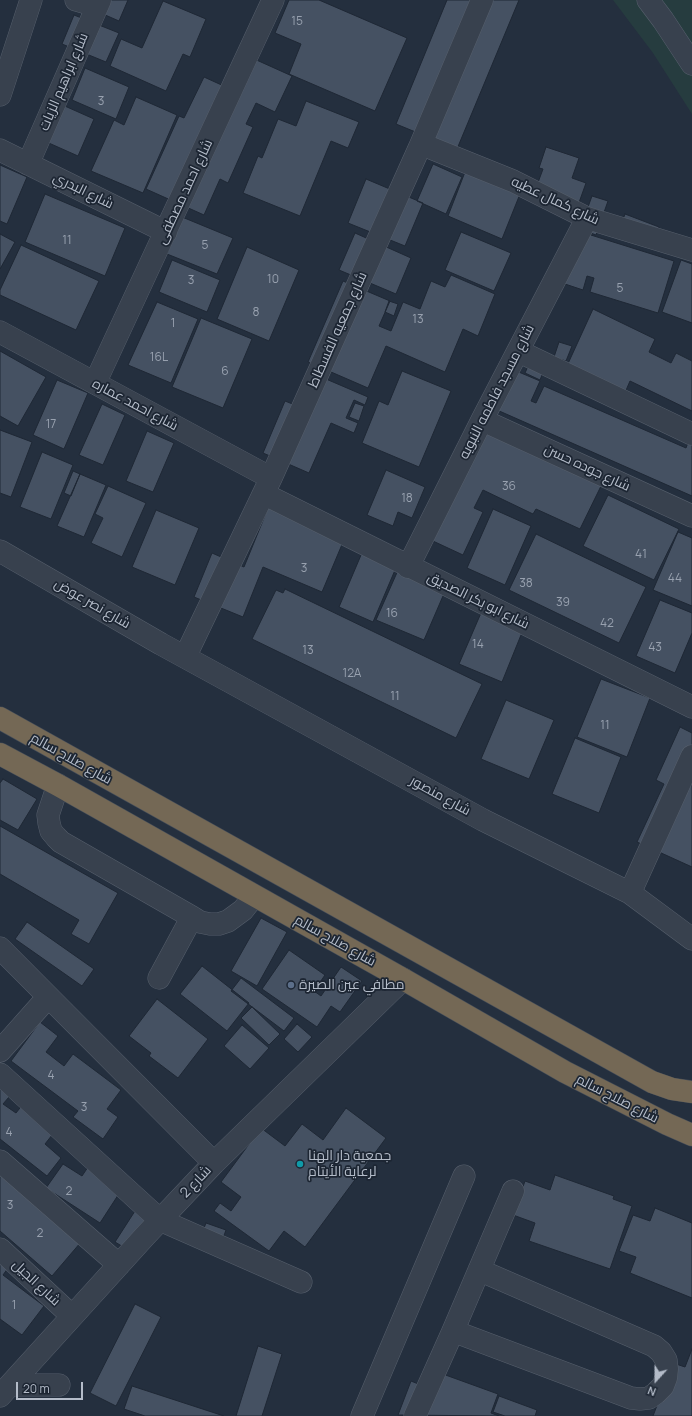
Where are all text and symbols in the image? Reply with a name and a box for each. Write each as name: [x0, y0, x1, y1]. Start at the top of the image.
house number: 15: [291, 15, 303, 29]
street label: شارع ابراهيم الزيات: [36, 31, 92, 133]
house number: 3: [98, 95, 104, 109]
street label: شارع احمد مصطفى: [153, 137, 217, 247]
street label: شارع البدري: [50, 169, 116, 213]
street label: شارع كمال عطيه: [508, 173, 602, 229]
house number: 11: [62, 234, 72, 248]
house number: 5: [202, 239, 208, 253]
street label: شارع جمعيه الفسطاط: [305, 270, 371, 390]
house number: 10: [267, 273, 279, 287]
house number: 3: [188, 274, 194, 288]
house number: 5: [617, 282, 623, 296]
house number: 8: [253, 306, 259, 320]
house number: 13: [412, 313, 424, 327]
house number: 1: [171, 317, 175, 331]
street label: شارع مسجد فاطمه النبويه: [456, 322, 538, 462]
house number: 16L: [150, 351, 168, 365]
house number: 6: [221, 365, 229, 379]
street label: شارع احمد عماره: [89, 375, 181, 435]
house number: 17: [46, 418, 56, 432]
street label: شارع جوده حسن: [541, 441, 633, 495]
house number: 36: [502, 480, 516, 494]
house number: 18: [401, 492, 413, 506]
house number: 41: [635, 548, 647, 562]
house number: 3: [301, 562, 307, 576]
street label: شارع ابو بكر الصديق: [424, 569, 532, 633]
house number: 44: [668, 572, 682, 586]
street label: شارع نصر عوض: [51, 575, 133, 633]
house number: 38: [519, 577, 533, 591]
house number: 39: [556, 596, 570, 610]
house number: 16: [386, 607, 398, 621]
house number: 42: [600, 617, 614, 631]
house number: 14: [472, 638, 484, 652]
house number: 43: [648, 641, 662, 655]
house number: 13: [302, 644, 314, 658]
house number: 12A: [343, 667, 361, 681]
house number: 11: [390, 690, 400, 704]
house number: 11: [600, 719, 610, 733]
street label: شارع صلاح سالم: [27, 730, 115, 788]
street label: شارع منصور: [407, 772, 473, 820]
street label: شارع صلاح سالم: [291, 912, 379, 970]
place label: مطافي عين الصيرة: [299, 977, 405, 993]
marker: مطافي عين الصيرة: [286, 980, 296, 990]
house number: 4: [47, 1069, 55, 1083]
street label: شارع صلاح سالم: [573, 1071, 661, 1127]
house number: 3: [81, 1101, 87, 1115]
house number: 4: [5, 1126, 13, 1140]
place label: جمعية دار الهنا لرعاية الأيتام: [308, 1148, 391, 1180]
marker: جمعية دار الهنا لرعاية الأيتام: [295, 1159, 305, 1169]
street label: شارع 2: [177, 1162, 215, 1202]
house number: 2: [66, 1185, 72, 1199]
house number: 3: [7, 1199, 13, 1213]
house number: 2: [37, 1227, 43, 1241]
street label: شارع الجيل: [8, 1256, 64, 1310]
house number: 1: [12, 1299, 16, 1313]
north arrow: [636, 1360, 676, 1400]
scale bar: [18, 1374, 85, 1400]
text: 20 m: [23, 1380, 50, 1397]
text: N: [645, 1383, 658, 1400]

